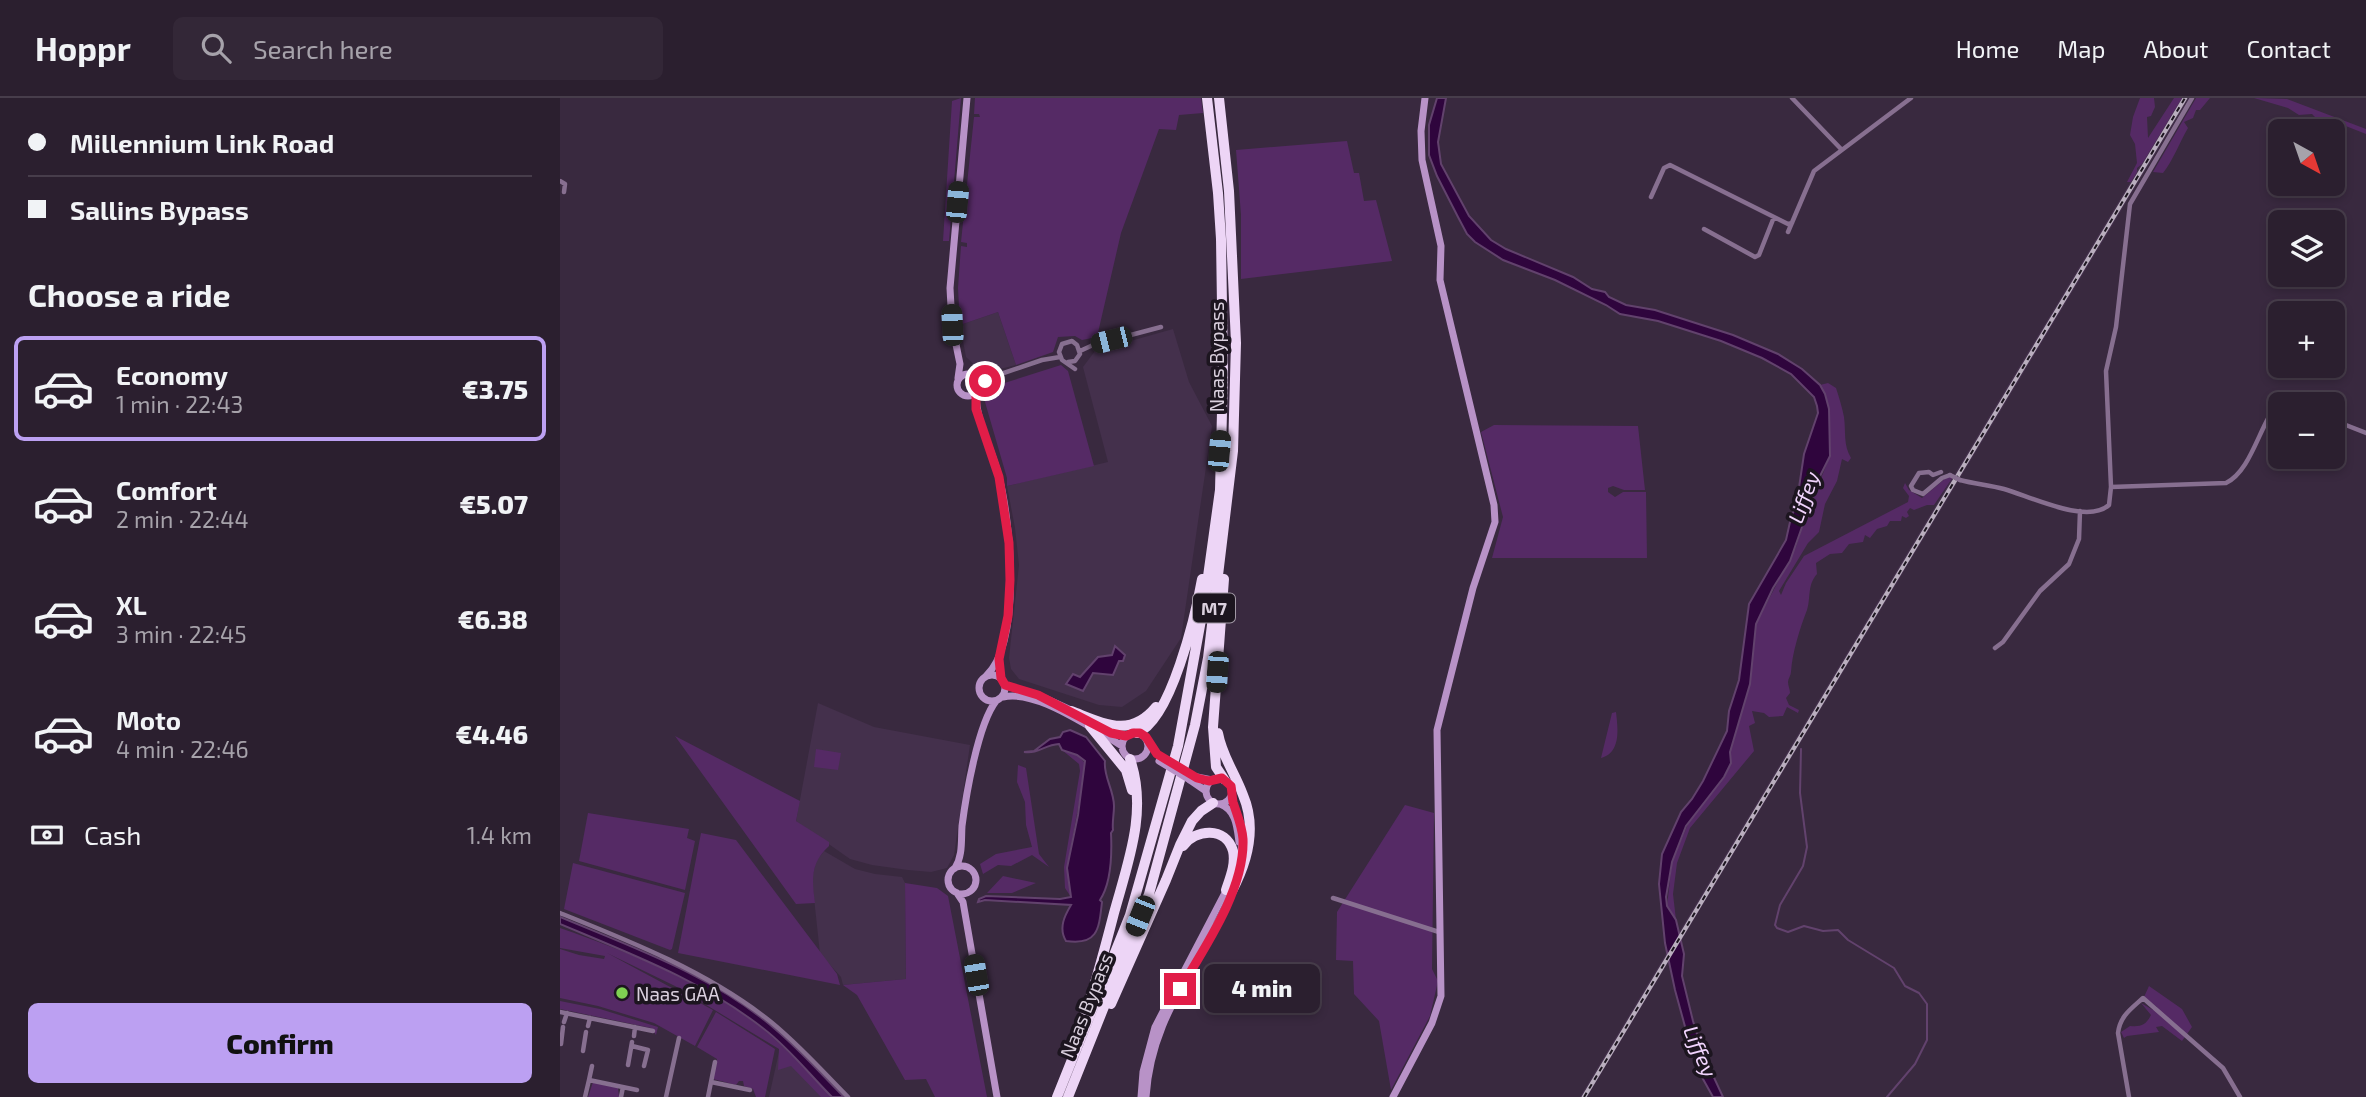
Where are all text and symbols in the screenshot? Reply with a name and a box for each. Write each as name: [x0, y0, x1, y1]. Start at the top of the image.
search box: [173, 17, 663, 80]
text: Hoppr: [35, 28, 131, 68]
icon: search: [197, 29, 235, 67]
text: Search here: [253, 33, 393, 64]
text: Home: [1956, 34, 2019, 63]
text: Map: [2057, 34, 2105, 63]
text: About: [2143, 34, 2209, 63]
text: Contact: [2247, 34, 2331, 63]
north arrow: [2268, 119, 2345, 196]
map controls: [2268, 119, 2345, 469]
text: Millennium Link Road: [70, 127, 334, 158]
car: [945, 180, 970, 224]
text: Sallins Bypass: [70, 194, 249, 225]
button: layers: [2268, 210, 2345, 287]
text: Choose a ride: [28, 275, 231, 313]
button: +: [2268, 301, 2345, 378]
street label: Naas Bypass: [1205, 302, 1228, 412]
car: [941, 303, 964, 347]
car: [1089, 325, 1134, 355]
icon: car: [32, 357, 95, 420]
text: Economy: [116, 359, 228, 390]
route start: [969, 365, 1001, 397]
text: €3.75: [462, 373, 528, 404]
text: 1 min · 22:43: [116, 390, 243, 418]
button: −: [2268, 392, 2345, 469]
car: [1207, 429, 1232, 473]
water label: Liffey: [1782, 468, 1825, 527]
icon: car: [32, 472, 95, 535]
text: Comfort: [116, 474, 217, 505]
text: €5.07: [459, 488, 528, 519]
text: 2 min · 22:44: [116, 505, 249, 533]
icon: car: [32, 587, 95, 650]
text: XL: [116, 589, 147, 620]
road number: M7: [1193, 594, 1235, 622]
text: €6.38: [458, 603, 528, 634]
text: 3 min · 22:45: [116, 620, 247, 648]
car: [1206, 650, 1229, 694]
icon: car: [32, 702, 95, 765]
text: Moto: [116, 704, 181, 735]
text: €4.46: [455, 718, 528, 749]
text: 4 min · 22:46: [116, 735, 249, 763]
icon: cash: [28, 816, 66, 854]
text: Cash: [84, 819, 141, 850]
text: 1.4 km: [467, 821, 532, 849]
car: [1123, 893, 1158, 939]
street label: Naas Bypass: [1055, 949, 1117, 1061]
car: [963, 952, 990, 998]
callout: 4 min: [1204, 964, 1320, 1014]
route end: [1164, 973, 1196, 1005]
text: 4 min: [1232, 974, 1292, 1002]
place label: Naas GAA: [636, 982, 720, 1005]
marker: Naas GAA: [614, 985, 630, 1001]
button: Confirm: [28, 1003, 532, 1083]
water label: Liffey: [1678, 1022, 1723, 1081]

